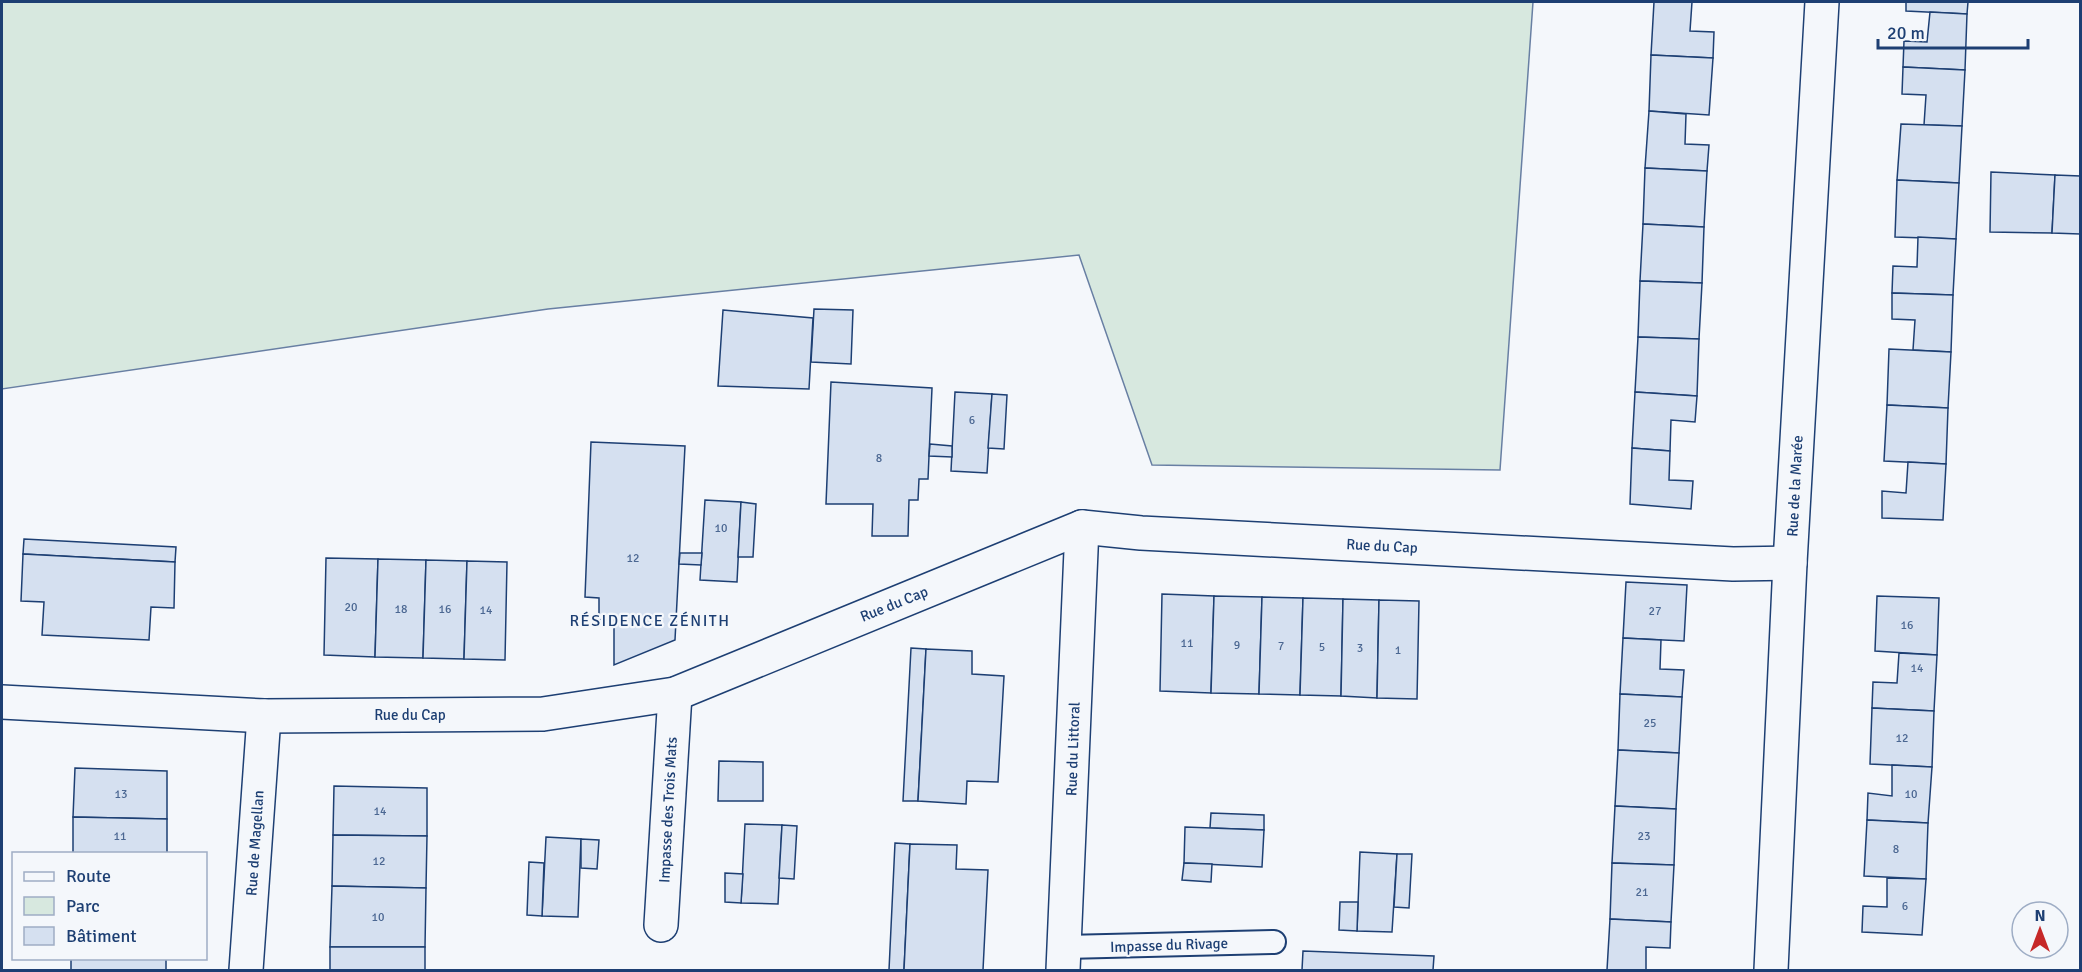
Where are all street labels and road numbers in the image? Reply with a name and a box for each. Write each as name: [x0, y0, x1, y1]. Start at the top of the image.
street label: Rue de la Marée: [1783, 435, 1807, 537]
street label: Rue du Cap: [1346, 535, 1418, 557]
street label: Rue du Cap: [857, 582, 931, 626]
street label: Rue du Littoral: [1062, 702, 1084, 796]
street label: Rue du Cap: [374, 706, 446, 724]
street label: Impasse des Trois Mats: [655, 736, 681, 883]
street label: Rue de Magellan: [242, 790, 268, 896]
street label: Impasse du Rivage: [1110, 934, 1228, 956]

